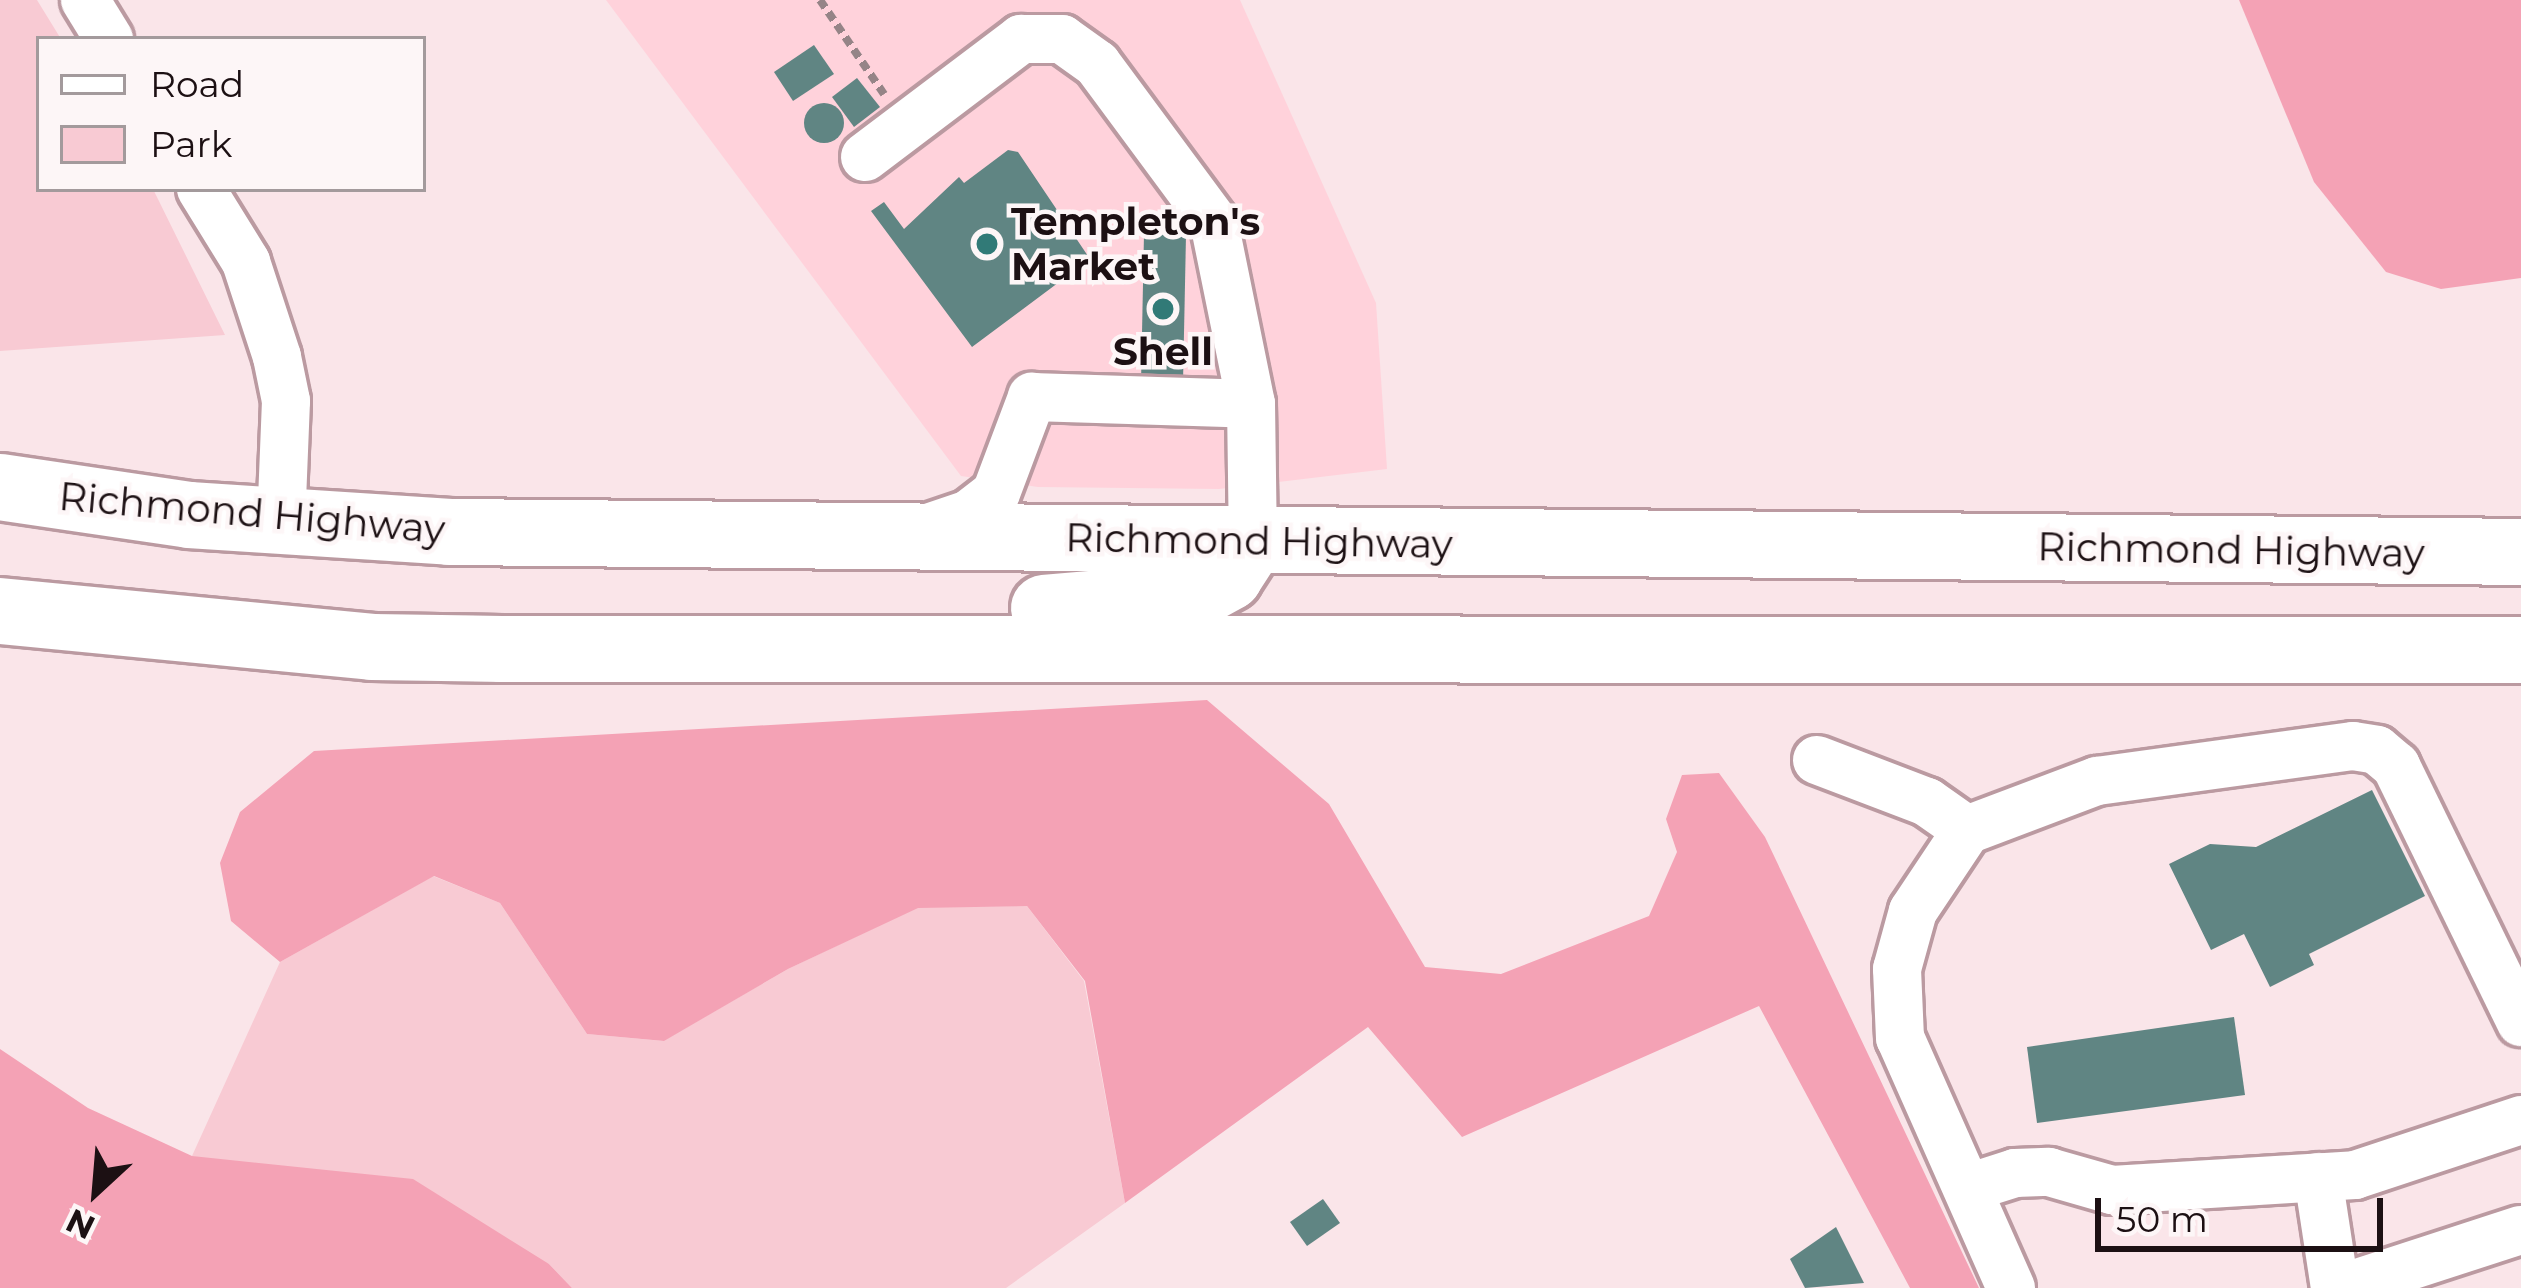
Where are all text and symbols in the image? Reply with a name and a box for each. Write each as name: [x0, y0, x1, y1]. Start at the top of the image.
legend: [36, 36, 426, 192]
text: Road: [150, 62, 244, 106]
text: Park: [150, 122, 232, 166]
place label: Templeton's Market: [1011, 199, 1260, 290]
marker: Templeton's Market: [974, 231, 1000, 257]
marker: Shell: [1150, 296, 1176, 322]
place label: Shell: [1113, 328, 1213, 374]
street label: Richmond Highway: [57, 473, 447, 553]
street label: Richmond Highway: [1065, 514, 1453, 568]
street label: Richmond Highway: [2037, 523, 2425, 577]
north arrow: [36, 1132, 156, 1252]
scale bar: [2101, 1174, 2389, 1248]
text: 50 m: [2116, 1197, 2208, 1241]
text: N: [59, 1201, 101, 1248]

